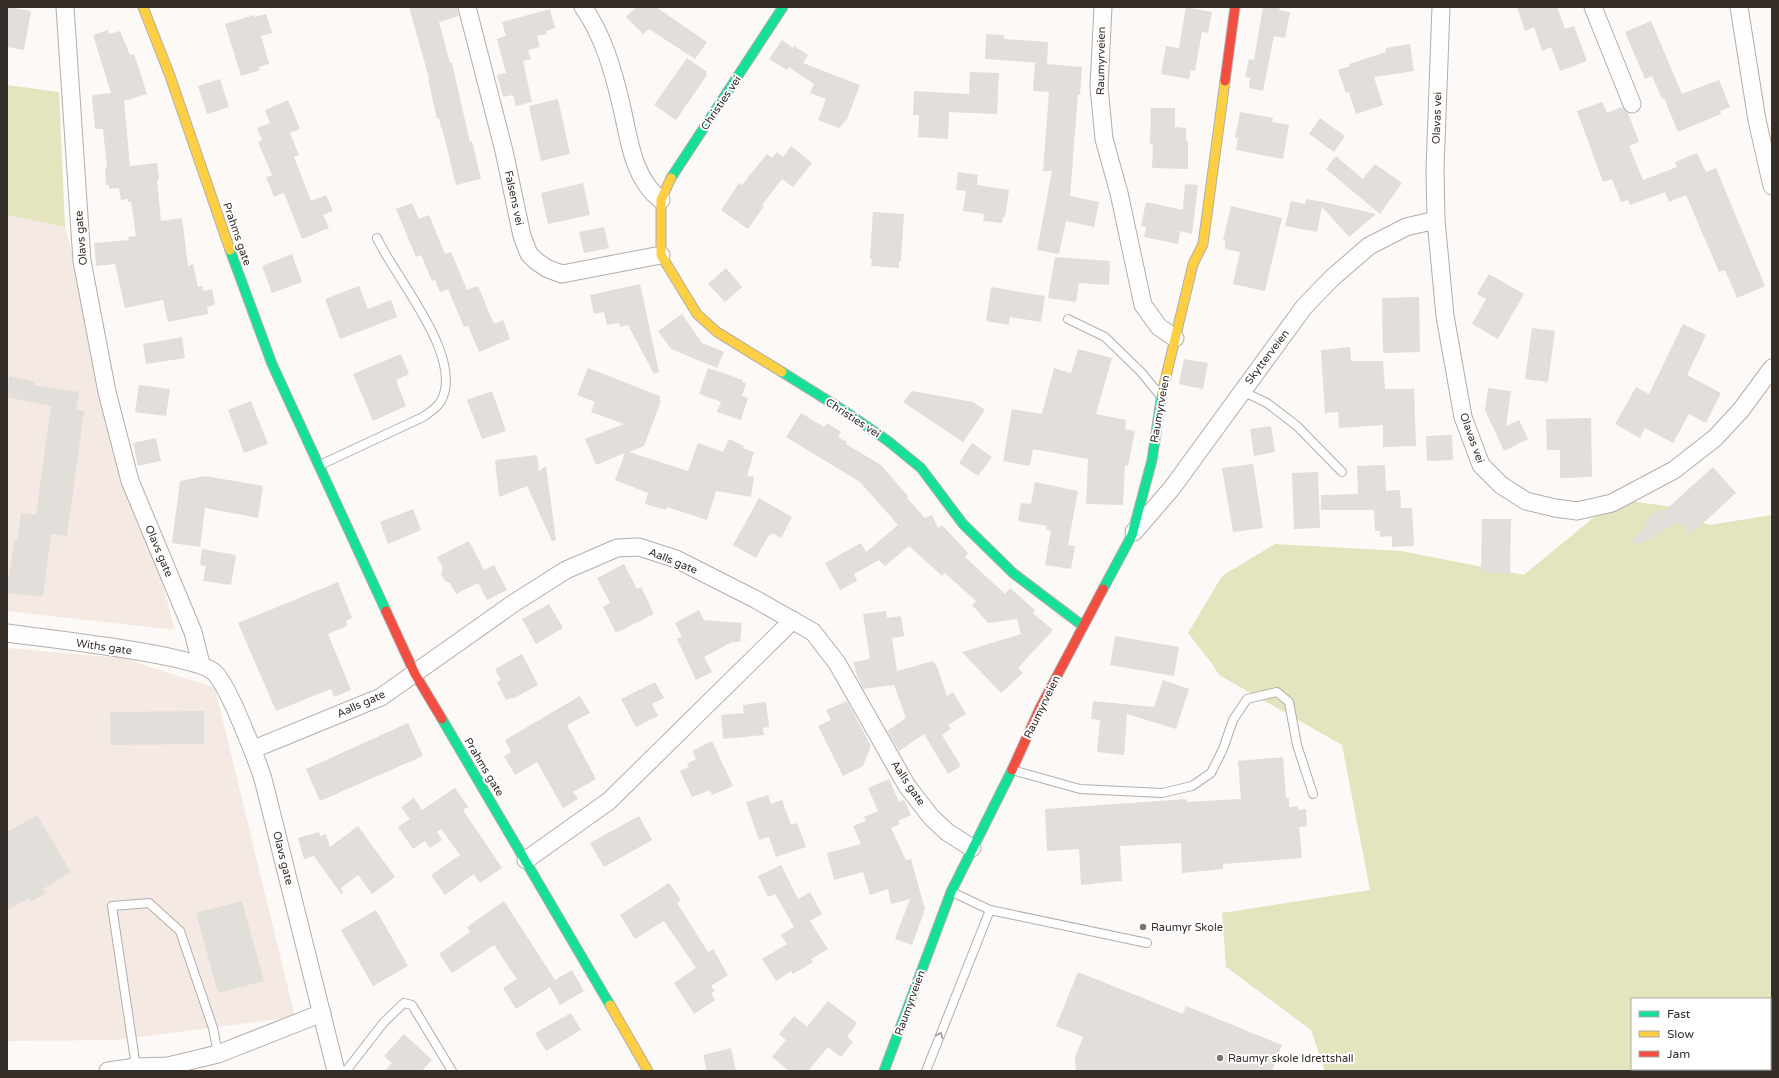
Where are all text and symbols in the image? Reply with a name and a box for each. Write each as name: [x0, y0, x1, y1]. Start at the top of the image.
street label: Raumyrveien: [1094, 27, 1108, 95]
street label: Christies vei: [698, 73, 744, 133]
street label: Olavas vei: [1430, 92, 1444, 144]
street label: Falsens vei: [502, 169, 526, 227]
street label: Prahms gate: [220, 201, 254, 267]
street label: Olavs gate: [72, 210, 90, 266]
street label: Skytterveien: [1242, 327, 1292, 387]
street label: Raumyrveien: [1148, 374, 1172, 444]
street label: Christies vei: [823, 396, 883, 440]
street label: Olavas vei: [1457, 411, 1487, 465]
street label: Olavs gate: [142, 523, 176, 579]
street label: Aalls gate: [647, 545, 699, 577]
street label: Withs gate: [75, 637, 133, 657]
street label: Raumyrveien: [1021, 673, 1063, 741]
street label: Aalls gate: [335, 688, 387, 720]
street label: Prahms gate: [461, 735, 507, 799]
street label: Aalls gate: [888, 758, 928, 808]
street label: Olavs gate: [270, 830, 296, 886]
place label: Raumyr Skole: [1151, 921, 1223, 934]
marker: Raumyr Skole: [1138, 922, 1148, 932]
street label: Raumyrveien: [892, 969, 928, 1037]
legend: [1631, 998, 1771, 1070]
text: Fast: [1667, 1007, 1691, 1021]
text: Slow: [1667, 1027, 1694, 1041]
one-way arrow: [936, 1031, 944, 1038]
text: Jam: [1667, 1047, 1690, 1061]
place label: Raumyr skole Idrettshall: [1228, 1052, 1354, 1065]
marker: Raumyr skole Idrettshall: [1215, 1053, 1225, 1063]

